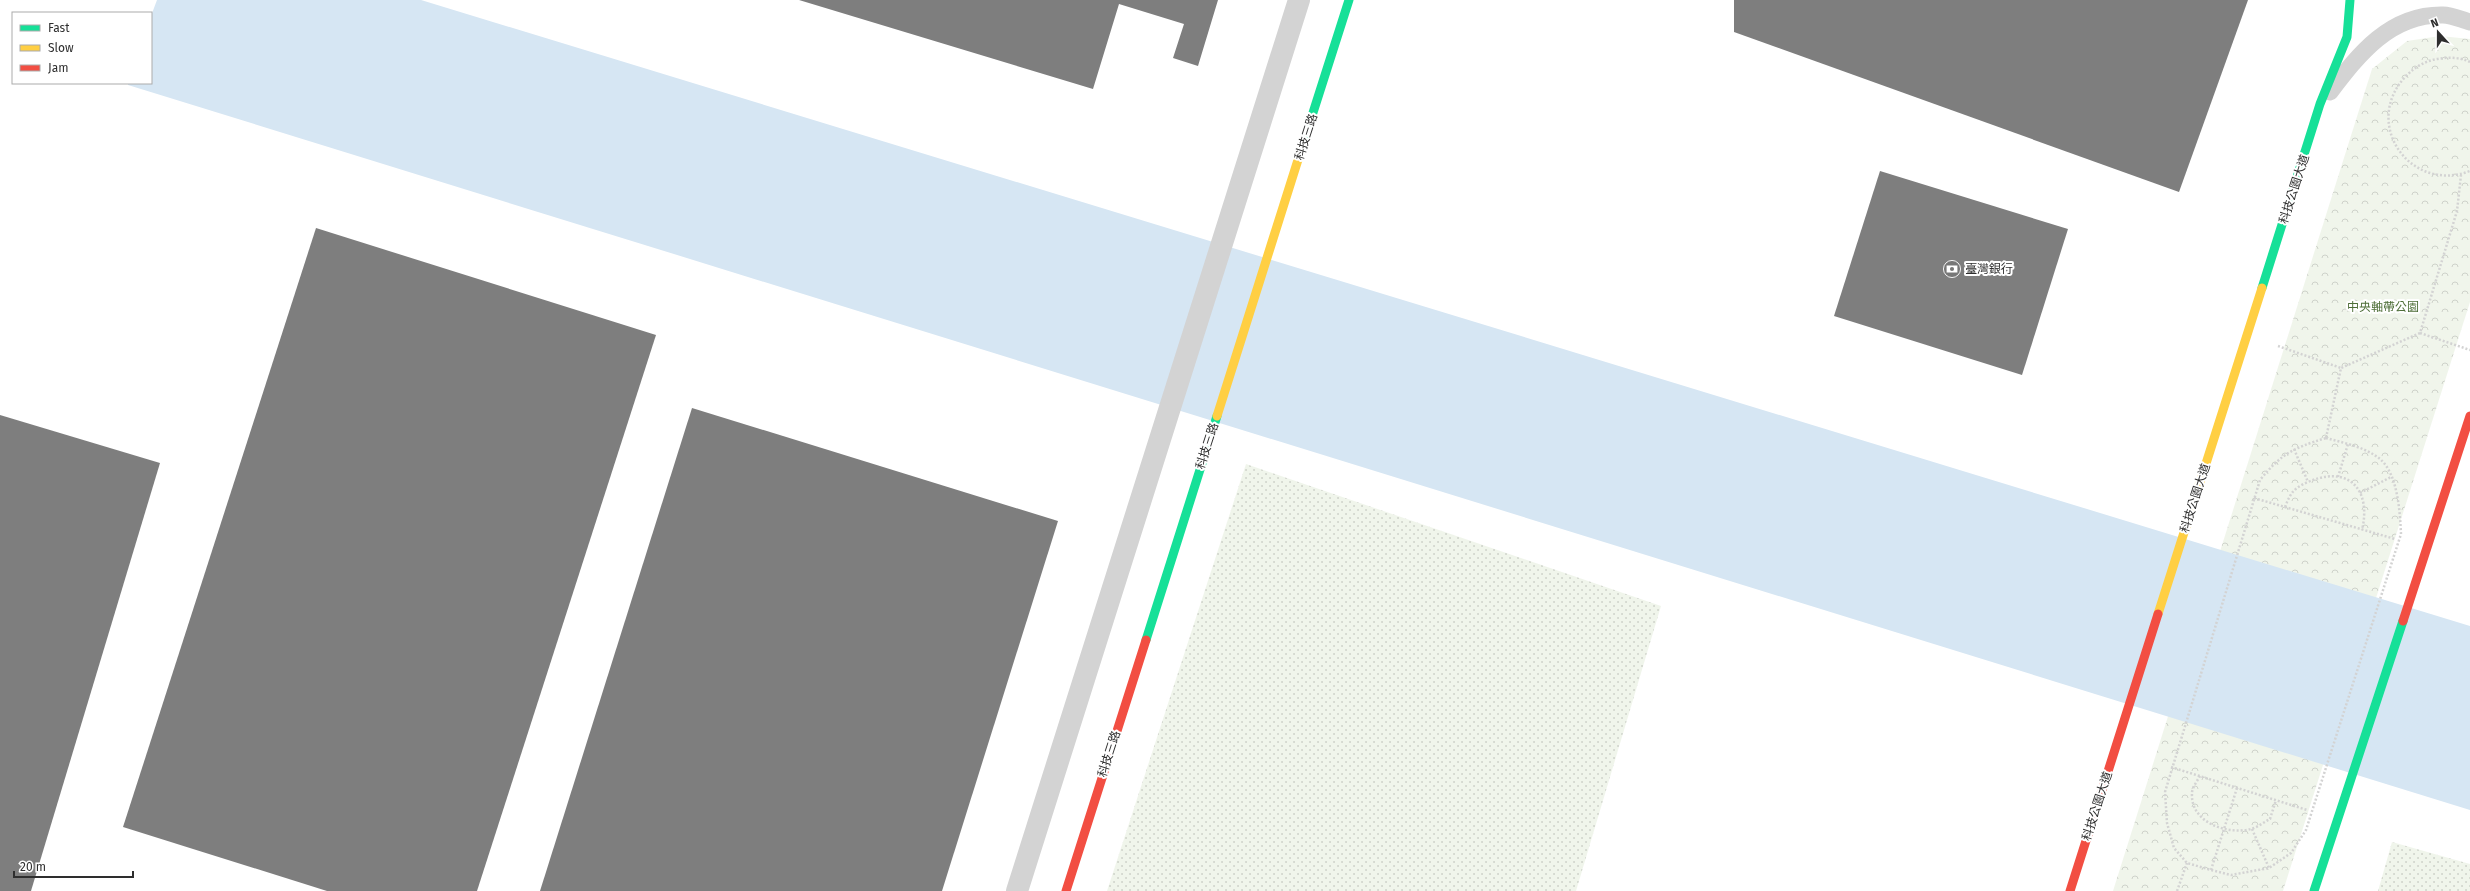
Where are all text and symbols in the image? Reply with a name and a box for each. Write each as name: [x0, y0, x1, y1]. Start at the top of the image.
legend: [12, 12, 152, 84]
north arrow: [2418, 12, 2458, 52]
text: N: [2429, 16, 2440, 31]
text: Fast: [48, 21, 70, 35]
text: Slow: [48, 41, 74, 55]
text: Jam: [48, 61, 68, 75]
street label: 科技三路: [1292, 112, 1320, 162]
street label: 科技公園大道: [2276, 153, 2312, 225]
bank icon: 臺灣銀行: [1942, 259, 1962, 279]
place label: 臺灣銀行: [1965, 262, 2013, 276]
park label: 中央軸帶公園: [2347, 300, 2419, 314]
street label: 科技三路: [1193, 421, 1221, 471]
street label: 科技公園大道: [2177, 462, 2213, 534]
street label: 科技三路: [1095, 729, 1123, 779]
street label: 科技公園大道: [2079, 770, 2115, 842]
scale bar: [14, 853, 133, 879]
text: 20 m: [20, 860, 46, 874]

